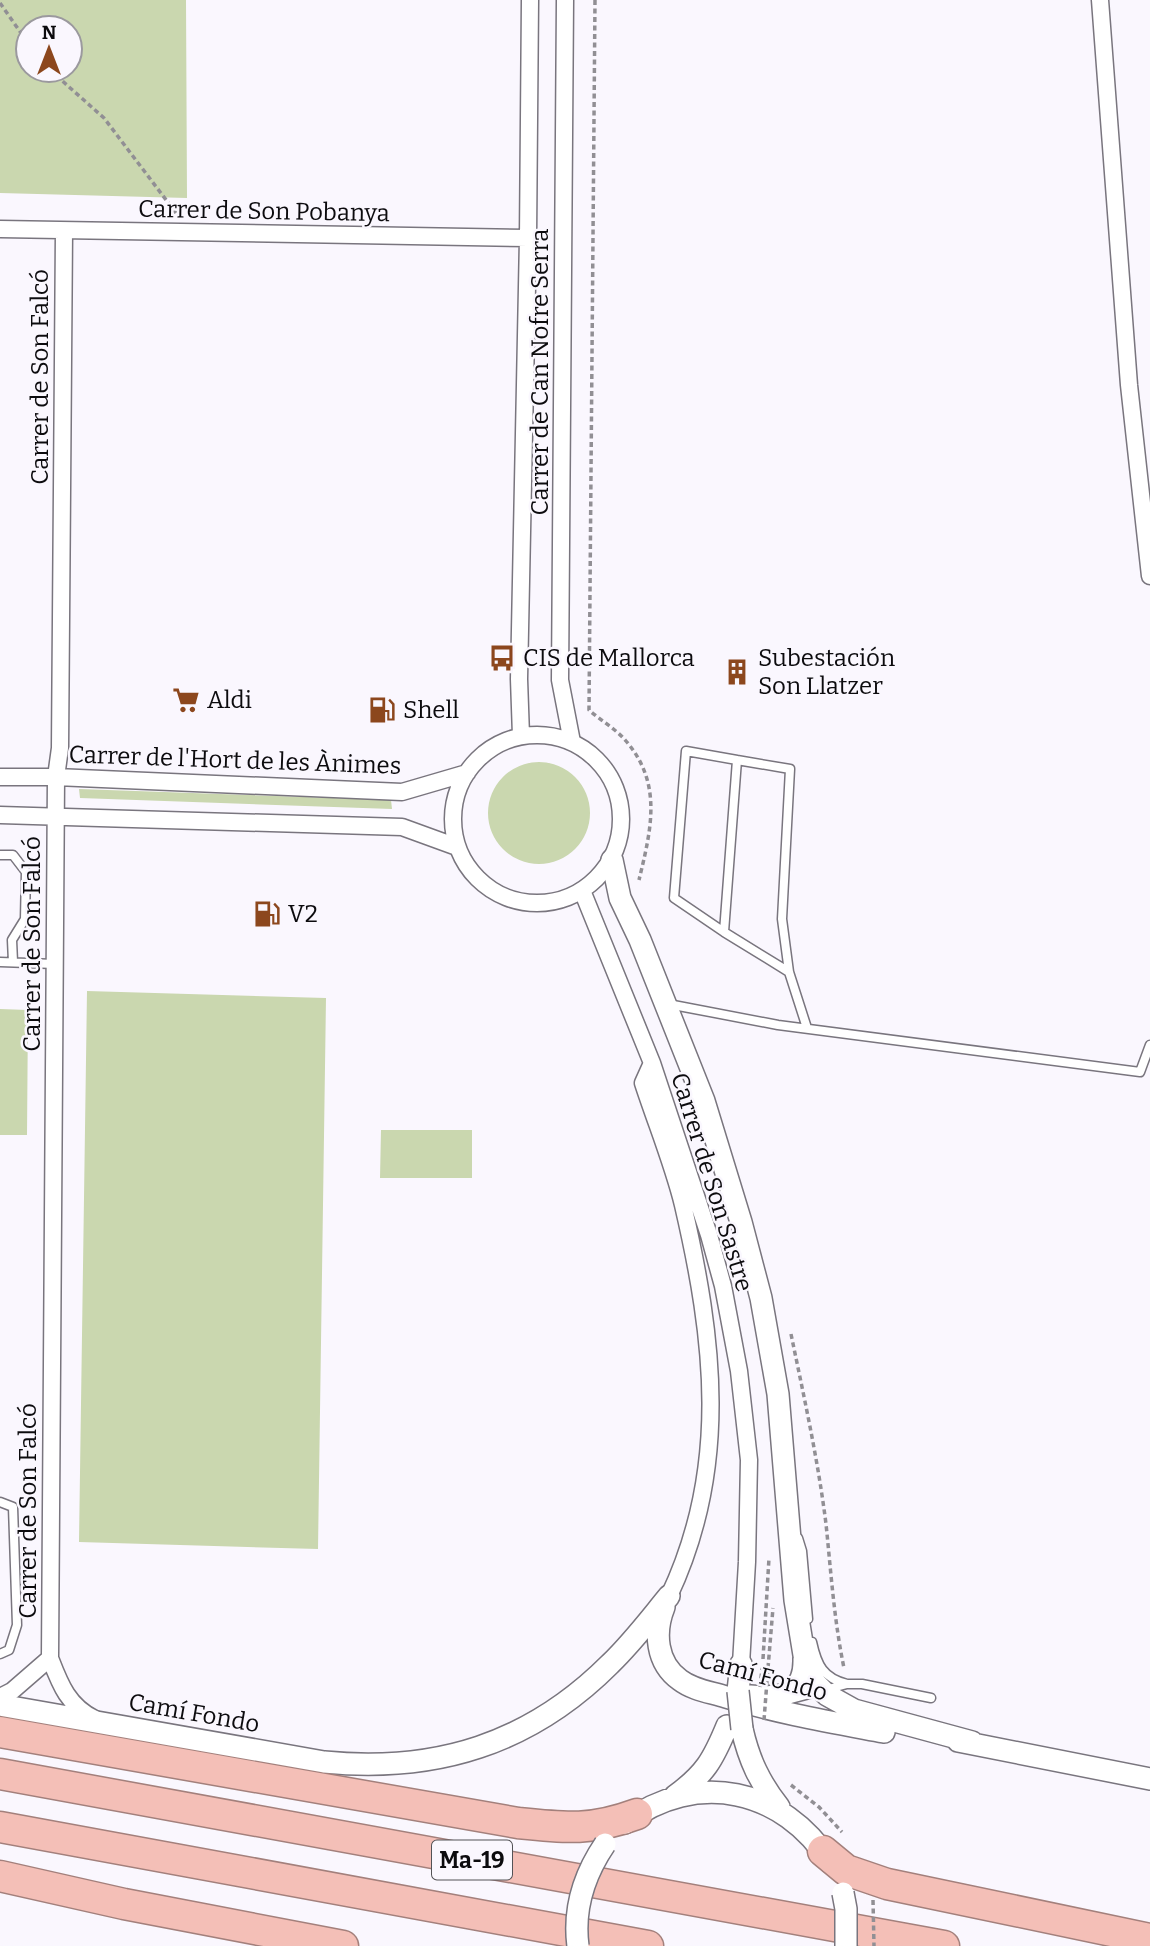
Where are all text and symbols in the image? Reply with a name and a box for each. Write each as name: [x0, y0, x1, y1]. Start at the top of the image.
north arrow: [14, 14, 84, 84]
text: N: [42, 21, 57, 44]
street label: Carrer de Son Pobanya: [138, 195, 390, 227]
street label: Carrer de Can Nofre Serra: [526, 229, 554, 515]
street label: Carrer de Son Falcó: [26, 269, 54, 485]
bus stop icon: CIS de Mallorca: [487, 643, 517, 673]
place label: CIS de Mallorca: [523, 644, 695, 672]
place label: Subestación Son Llatzer: [758, 644, 895, 700]
building icon: Subestación Son Llatzer: [722, 657, 752, 687]
supermarket icon: Aldi: [171, 685, 201, 715]
place label: Aldi: [207, 686, 252, 714]
fuel station icon: Shell: [367, 695, 397, 725]
place label: Shell: [403, 696, 459, 724]
street label: Carrer de l'Hort de les Ànimes: [68, 739, 402, 780]
street label: Carrer de Son Falcó: [18, 836, 46, 1052]
fuel station icon: V2: [252, 899, 282, 929]
place label: V2: [288, 900, 318, 928]
street label: Carrer de Son Sastre: [665, 1069, 759, 1295]
street label: Carrer de Son Falcó: [14, 1403, 42, 1619]
street label: Camí Fondo: [695, 1645, 831, 1707]
street label: Camí Fondo: [126, 1688, 262, 1738]
road number: Ma-19: [432, 1840, 512, 1880]

